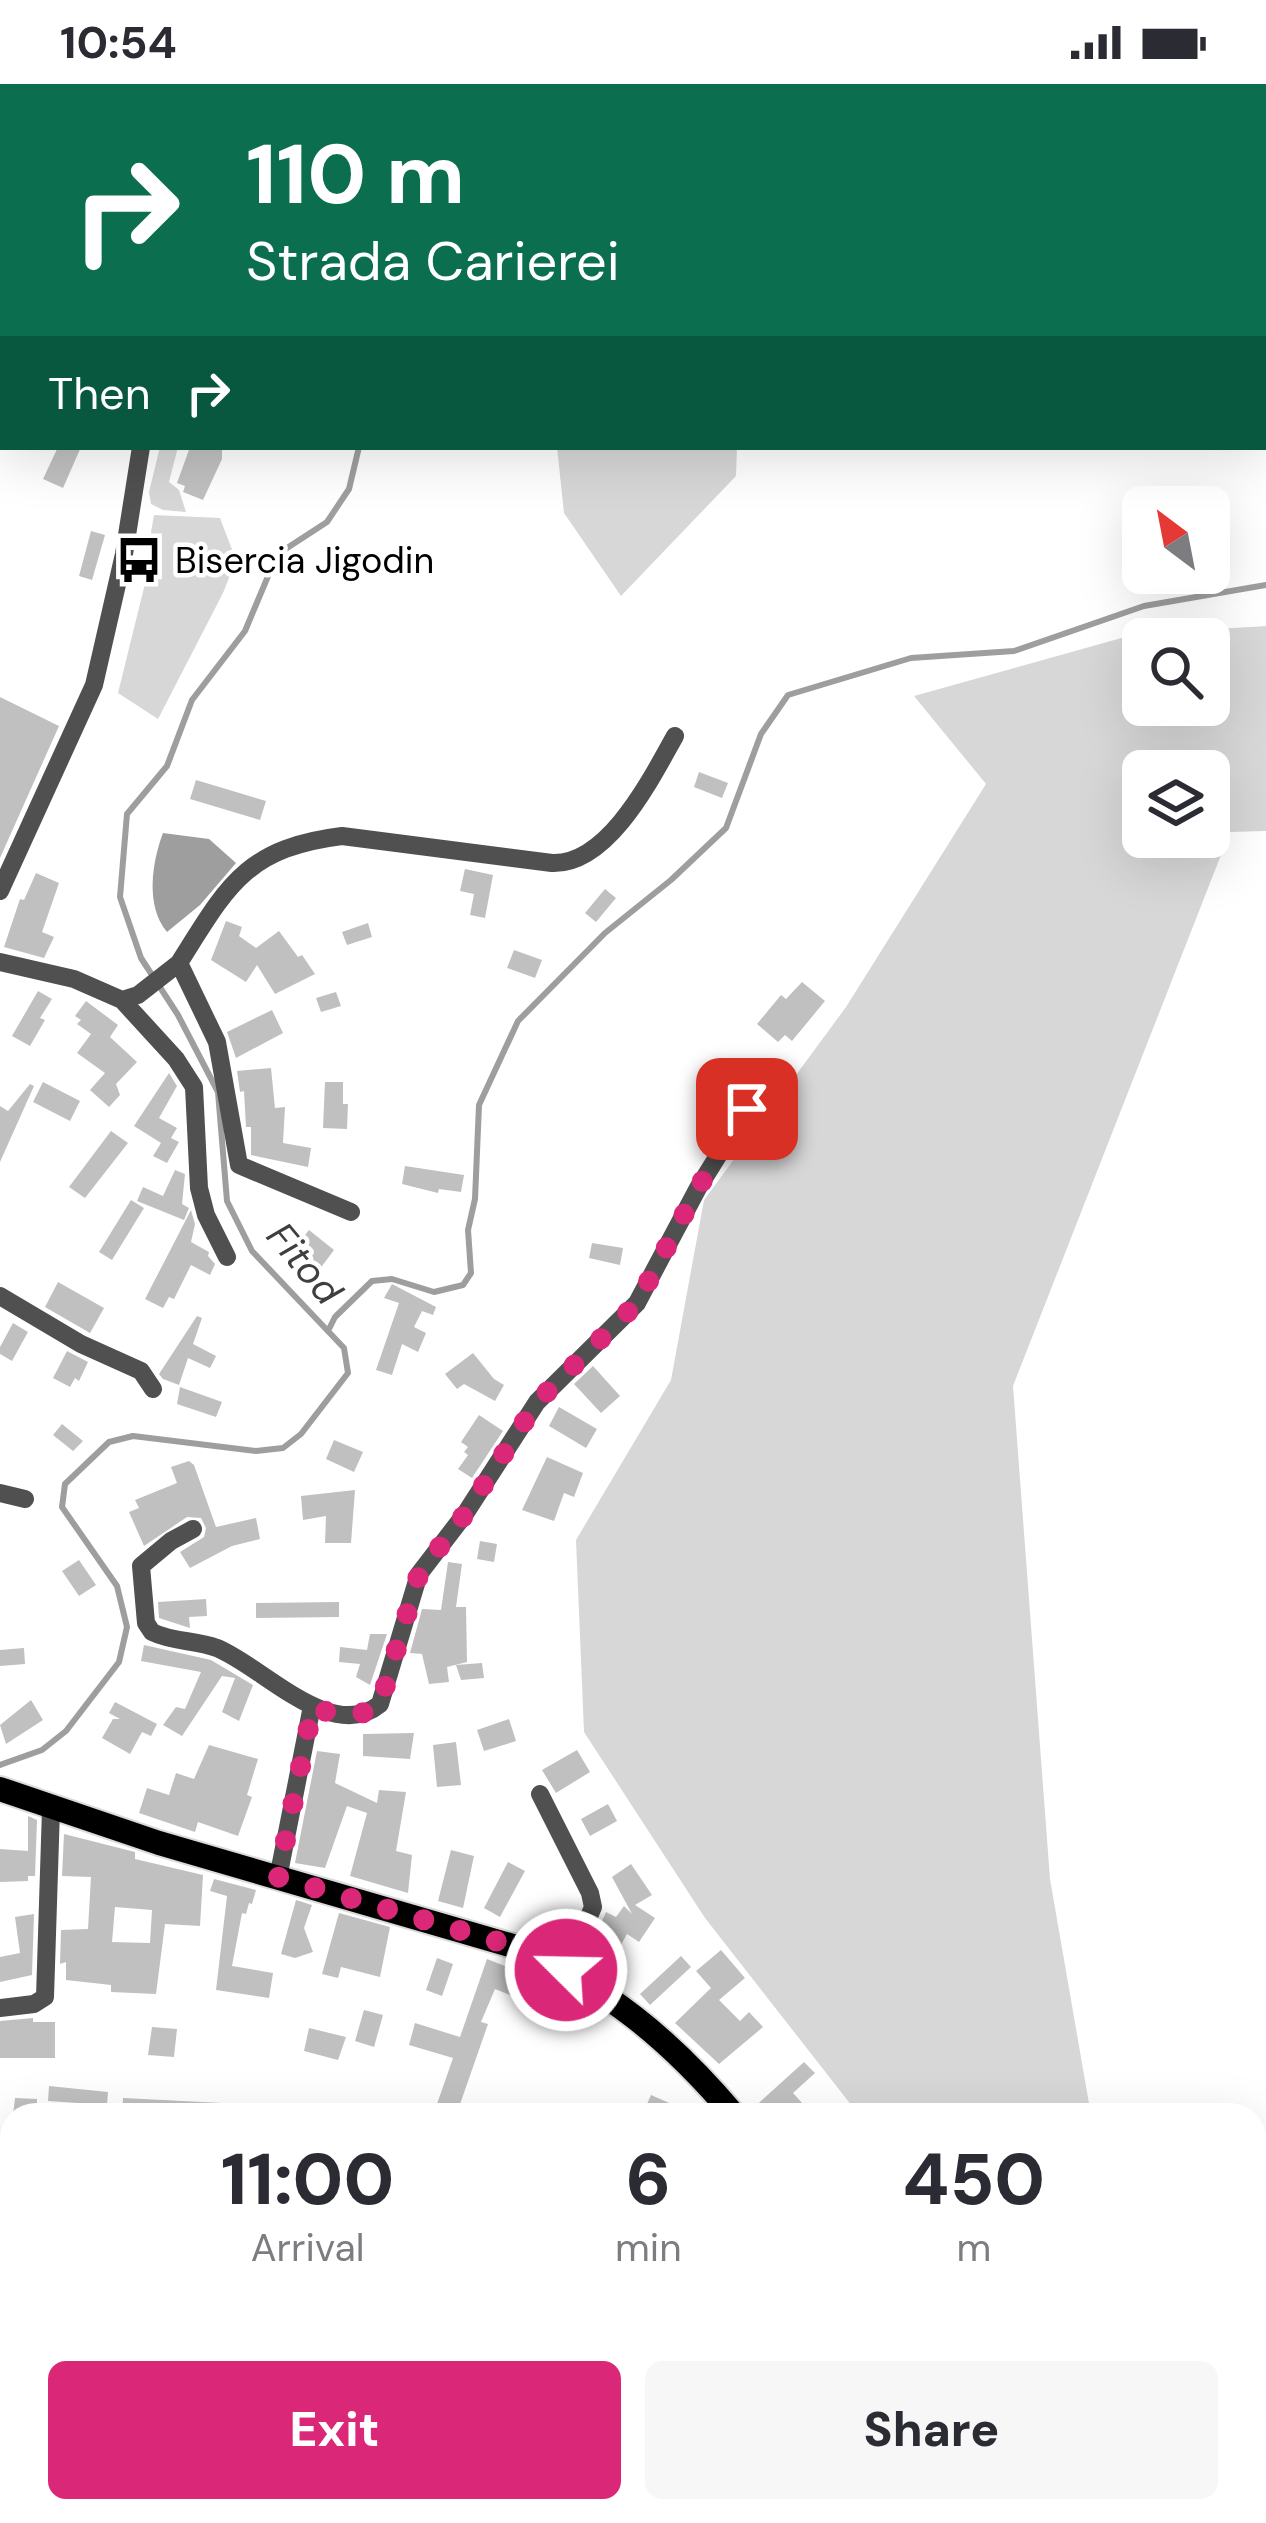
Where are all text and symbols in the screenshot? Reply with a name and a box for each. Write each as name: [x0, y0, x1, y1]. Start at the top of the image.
text: 10:54: [60, 13, 177, 72]
text: 110 m: [246, 120, 465, 229]
icon: right: [48, 132, 204, 288]
text: Strada Carierei: [246, 226, 620, 297]
icon: right: [175, 360, 241, 426]
text: Then: [48, 364, 151, 423]
north arrow: [1122, 486, 1230, 594]
map controls: [1122, 486, 1230, 858]
bus stop icon: Bisercia Jigodin: [114, 535, 164, 585]
place label: Bisercia Jigodin: [175, 537, 434, 584]
button: search: [1122, 618, 1230, 726]
button: layers: [1122, 750, 1230, 858]
pin: [696, 1058, 798, 1160]
icon: arrive: [714, 1076, 780, 1142]
water label: Fitod: [256, 1212, 354, 1316]
position arrow: [503, 1907, 629, 2033]
text: 11:00: [221, 2133, 394, 2226]
text: 6: [625, 2133, 671, 2226]
text: 450: [902, 2133, 1045, 2226]
text: Arrival: [251, 2222, 364, 2273]
text: min: [615, 2222, 682, 2273]
text: m: [956, 2222, 991, 2273]
button: Exit: [48, 2361, 621, 2499]
button: Share: [645, 2361, 1218, 2499]

